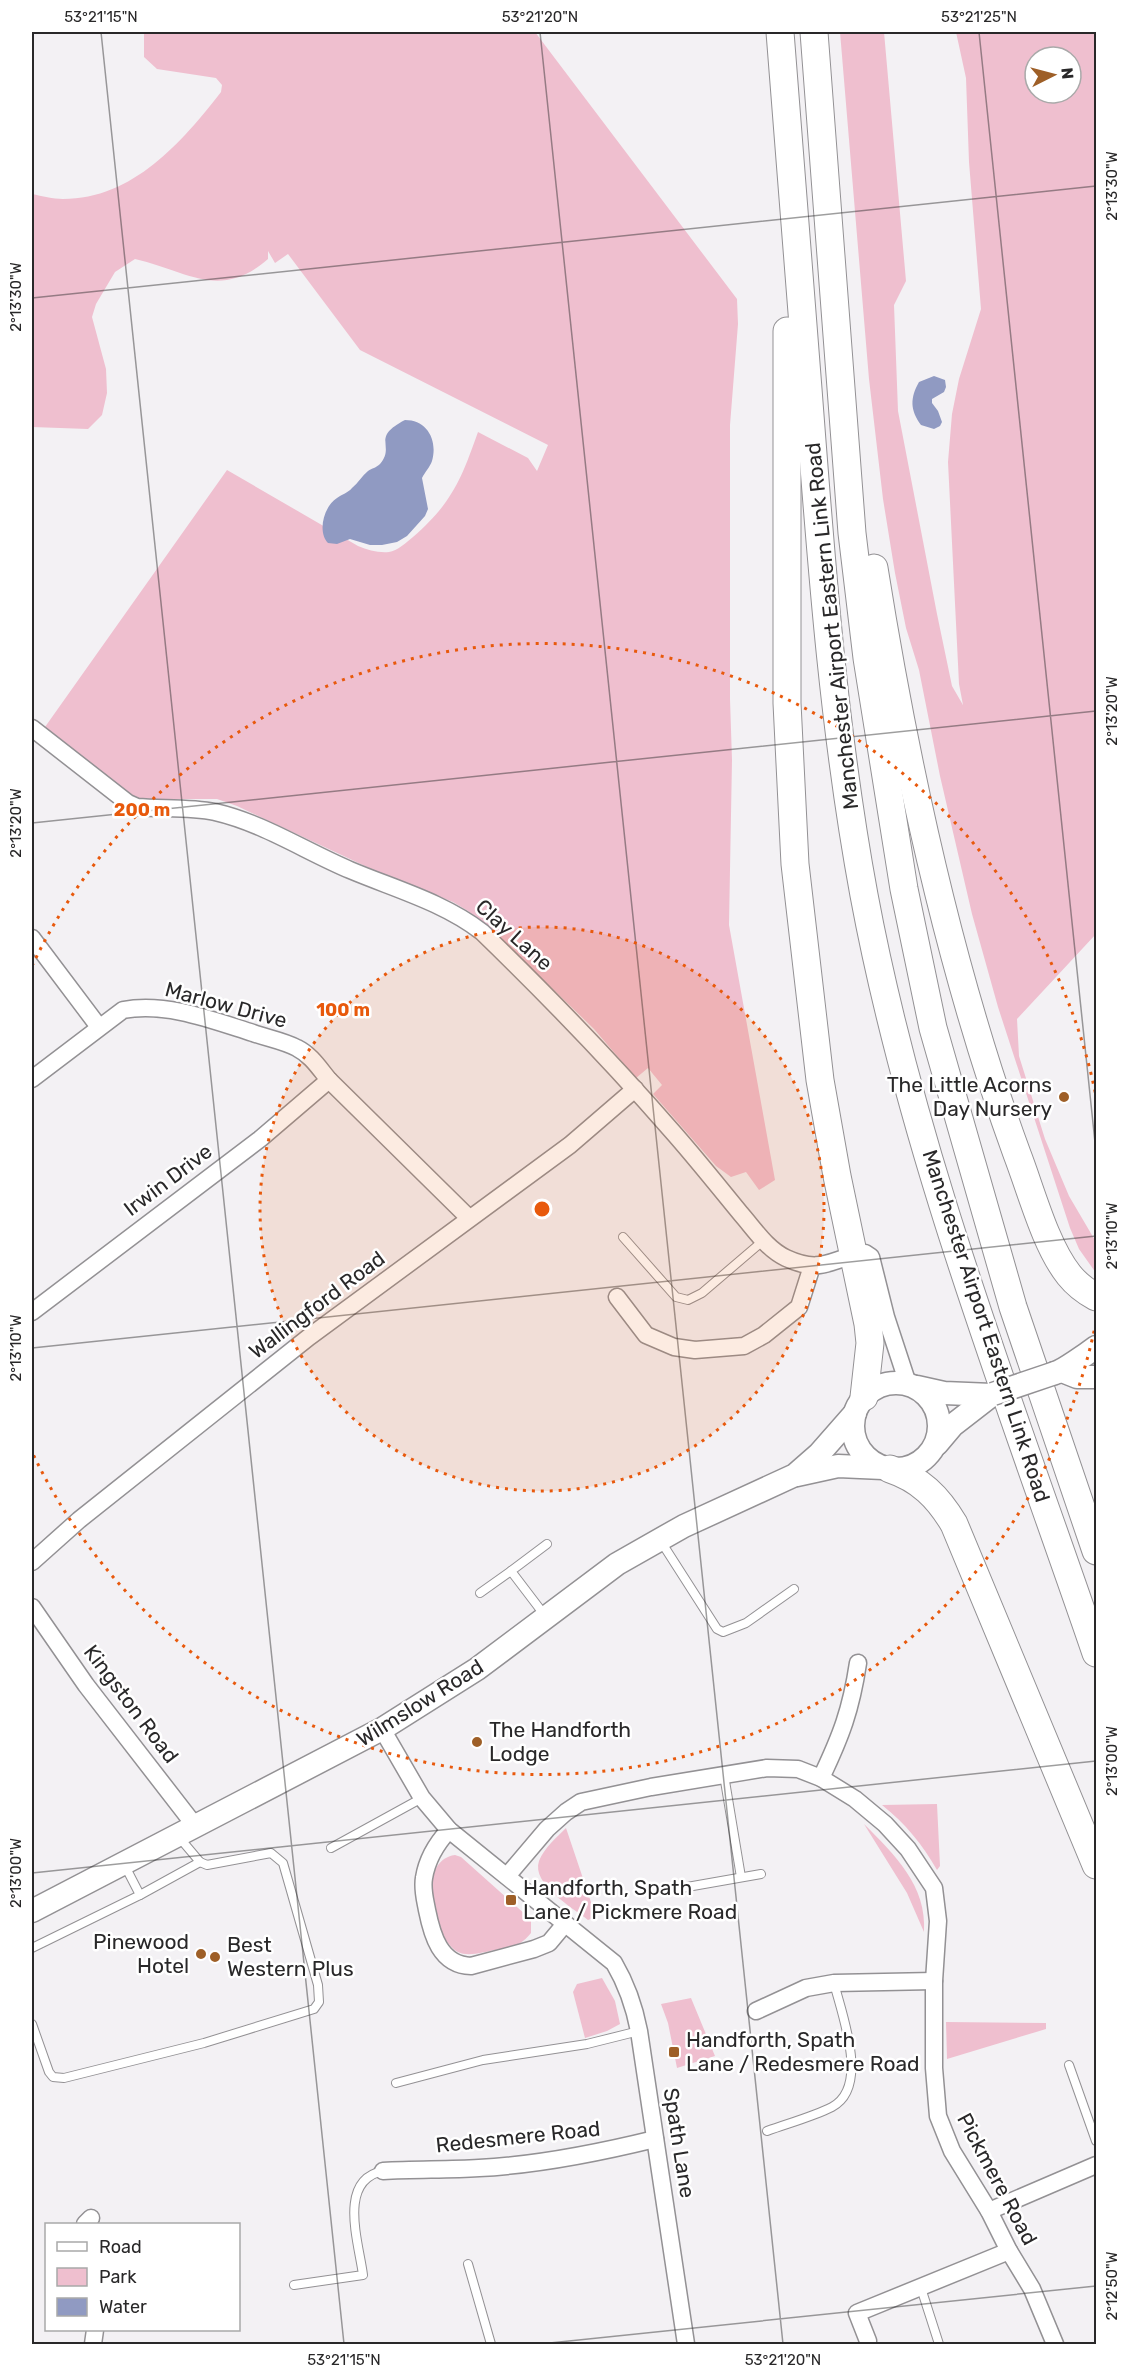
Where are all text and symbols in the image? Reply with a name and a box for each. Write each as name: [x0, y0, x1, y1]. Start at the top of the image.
text: 53°21'15"N: [64, 8, 138, 26]
text: 53°21'20"N: [502, 8, 578, 26]
text: 53°21'25"N: [941, 8, 1017, 26]
north arrow: [1023, 45, 1083, 105]
text: N: [1057, 67, 1077, 80]
text: 2°13'30"W: [1103, 151, 1121, 221]
text: 2°13'30"W: [7, 262, 25, 332]
street label: Manchester Airport Eastern Link Road: [800, 441, 863, 811]
text: 2°13'20"W: [1103, 676, 1121, 746]
text: 2°13'20"W: [7, 788, 25, 858]
text: 200 m: [114, 799, 170, 821]
street label: Clay Lane: [471, 894, 558, 976]
street label: Marlow Drive: [162, 976, 290, 1033]
text: 100 m: [316, 999, 370, 1021]
place label: The Little Acorns Day Nursery: [887, 1072, 1052, 1121]
marker: The Little Acorns Day Nursery: [1057, 1090, 1071, 1104]
street label: Irwin Drive: [119, 1138, 217, 1221]
street label: Manchester Airport Eastern Link Road: [918, 1147, 1055, 1505]
centre of rings: [532, 1199, 552, 1219]
text: 2°13'10"W: [1103, 1203, 1121, 1269]
street label: Wallingford Road: [244, 1245, 390, 1364]
text: 2°13'10"W: [7, 1315, 25, 1381]
street label: Kingston Road: [79, 1640, 184, 1768]
street label: Wilmslow Road: [352, 1654, 488, 1751]
place label: The Handforth Lodge: [489, 1717, 631, 1766]
text: 2°13'00"W: [1103, 1726, 1121, 1796]
marker: The Handforth Lodge: [470, 1735, 484, 1749]
text: 2°13'00"W: [7, 1838, 25, 1908]
place label: Handforth, Spath Lane / Pickmere Road: [523, 1875, 737, 1924]
marker: Handforth, Spath Lane / Pickmere Road: [504, 1893, 518, 1907]
place label: Pinewood Hotel: [93, 1929, 189, 1978]
place label: Best Western Plus: [227, 1932, 354, 1981]
marker: Pinewood Hotel: [194, 1947, 208, 1961]
marker: Best Western Plus: [208, 1950, 222, 1964]
place label: Handforth, Spath Lane / Redesmere Road: [686, 2027, 920, 2076]
marker: Handforth, Spath Lane / Redesmere Road: [667, 2045, 681, 2059]
street label: Spath Lane: [658, 2086, 701, 2200]
street label: Pickmere Road: [952, 2108, 1043, 2249]
street label: Redesmere Road: [434, 2115, 601, 2158]
legend: [45, 2223, 240, 2331]
text: Road: [99, 2236, 142, 2258]
text: 2°12'50"W: [1103, 2251, 1121, 2321]
text: Park: [99, 2266, 137, 2288]
text: Water: [99, 2296, 147, 2318]
text: 53°21'15"N: [307, 2351, 381, 2369]
text: 53°21'20"N: [745, 2351, 821, 2369]

